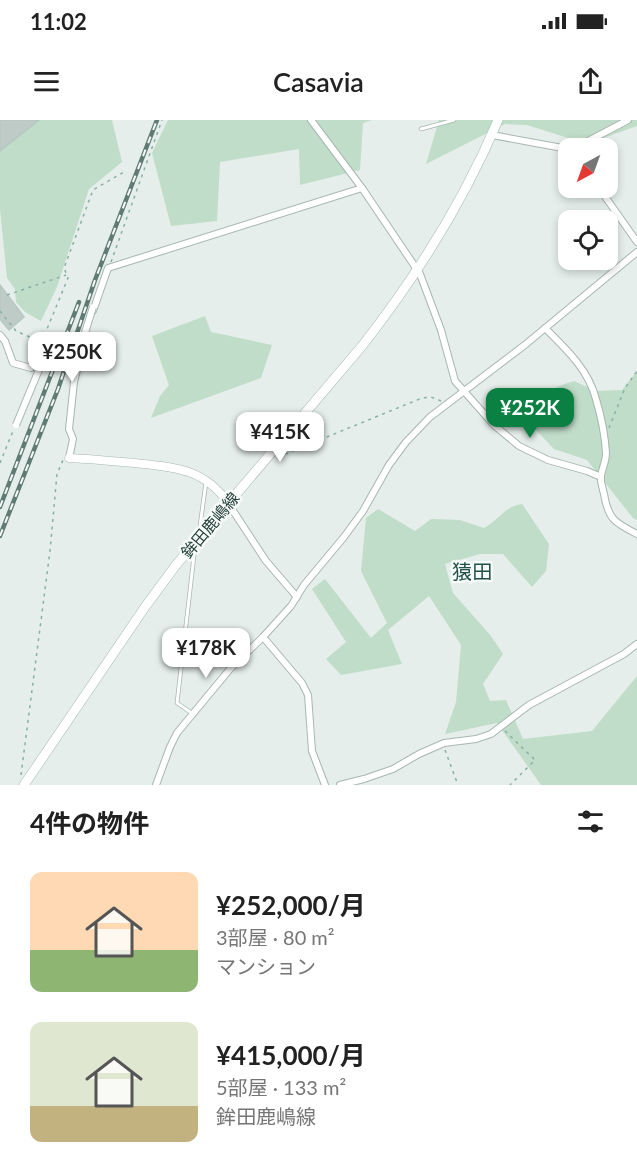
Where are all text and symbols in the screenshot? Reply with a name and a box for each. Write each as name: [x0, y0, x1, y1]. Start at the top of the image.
text: 11:02: [30, 8, 87, 35]
icon: menu: [30, 65, 63, 98]
text: Casavia: [273, 65, 364, 98]
icon: share: [574, 65, 607, 98]
north arrow: [558, 138, 618, 198]
map controls: [558, 138, 618, 270]
button: locate: [558, 210, 618, 270]
pin: ¥250K: [30, 332, 114, 383]
text: ¥250K: [42, 339, 102, 363]
pin: ¥252K: [488, 388, 572, 439]
text: ¥252K: [500, 395, 560, 419]
pin: ¥415K: [238, 412, 322, 463]
text: ¥415K: [250, 419, 310, 443]
street label: 鉾田鹿嶋線: [177, 488, 243, 561]
district label: 猿田: [452, 559, 492, 583]
pin: ¥178K: [164, 628, 248, 679]
text: ¥178K: [176, 635, 236, 659]
icon: filters: [574, 805, 607, 838]
text: 4件の物件: [30, 807, 149, 839]
text: ¥252,000/月: [216, 889, 366, 921]
icon: home: [78, 896, 150, 968]
text: 3部屋 · 80 m²: [216, 925, 335, 949]
text: マンション: [216, 954, 316, 978]
text: ¥415,000/月: [216, 1039, 366, 1071]
icon: home: [78, 1046, 150, 1118]
text: 5部屋 · 133 m²: [216, 1075, 346, 1099]
text: 鉾田鹿嶋線: [216, 1104, 316, 1128]

